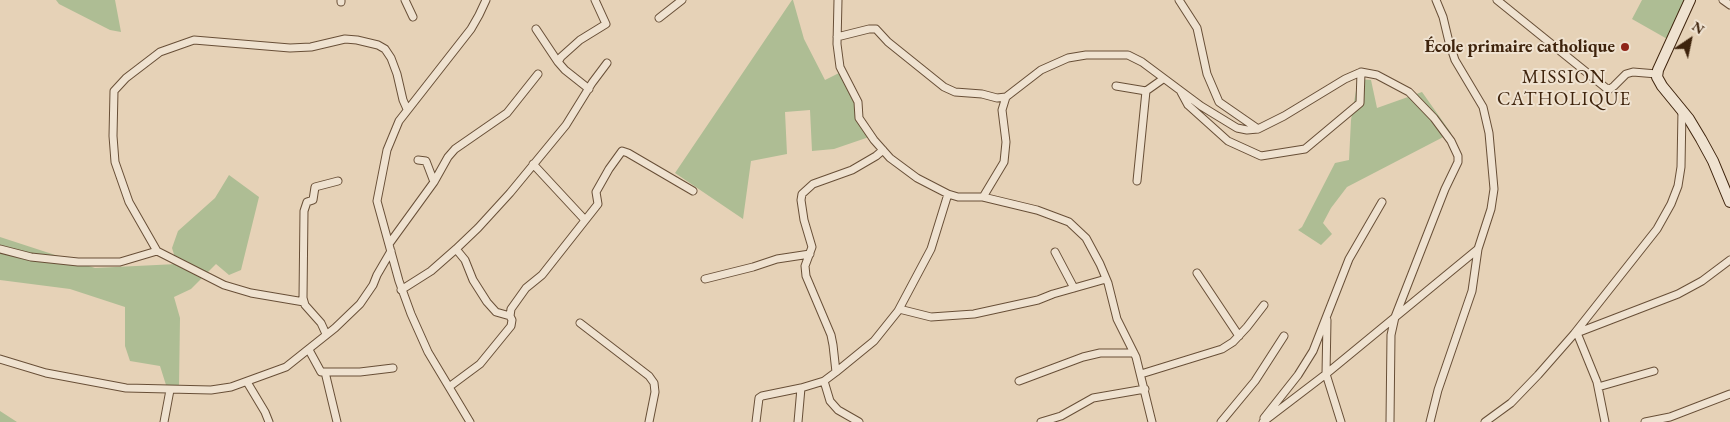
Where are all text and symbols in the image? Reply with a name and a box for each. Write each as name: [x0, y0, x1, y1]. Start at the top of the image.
north arrow: [1665, 15, 1715, 65]
text: N: [1689, 17, 1708, 38]
place label: École primaire catholique: [1424, 36, 1615, 58]
marker: École primaire catholique: [1619, 41, 1631, 53]
district label: MISSION CATHOLIQUE: [1496, 67, 1632, 111]

